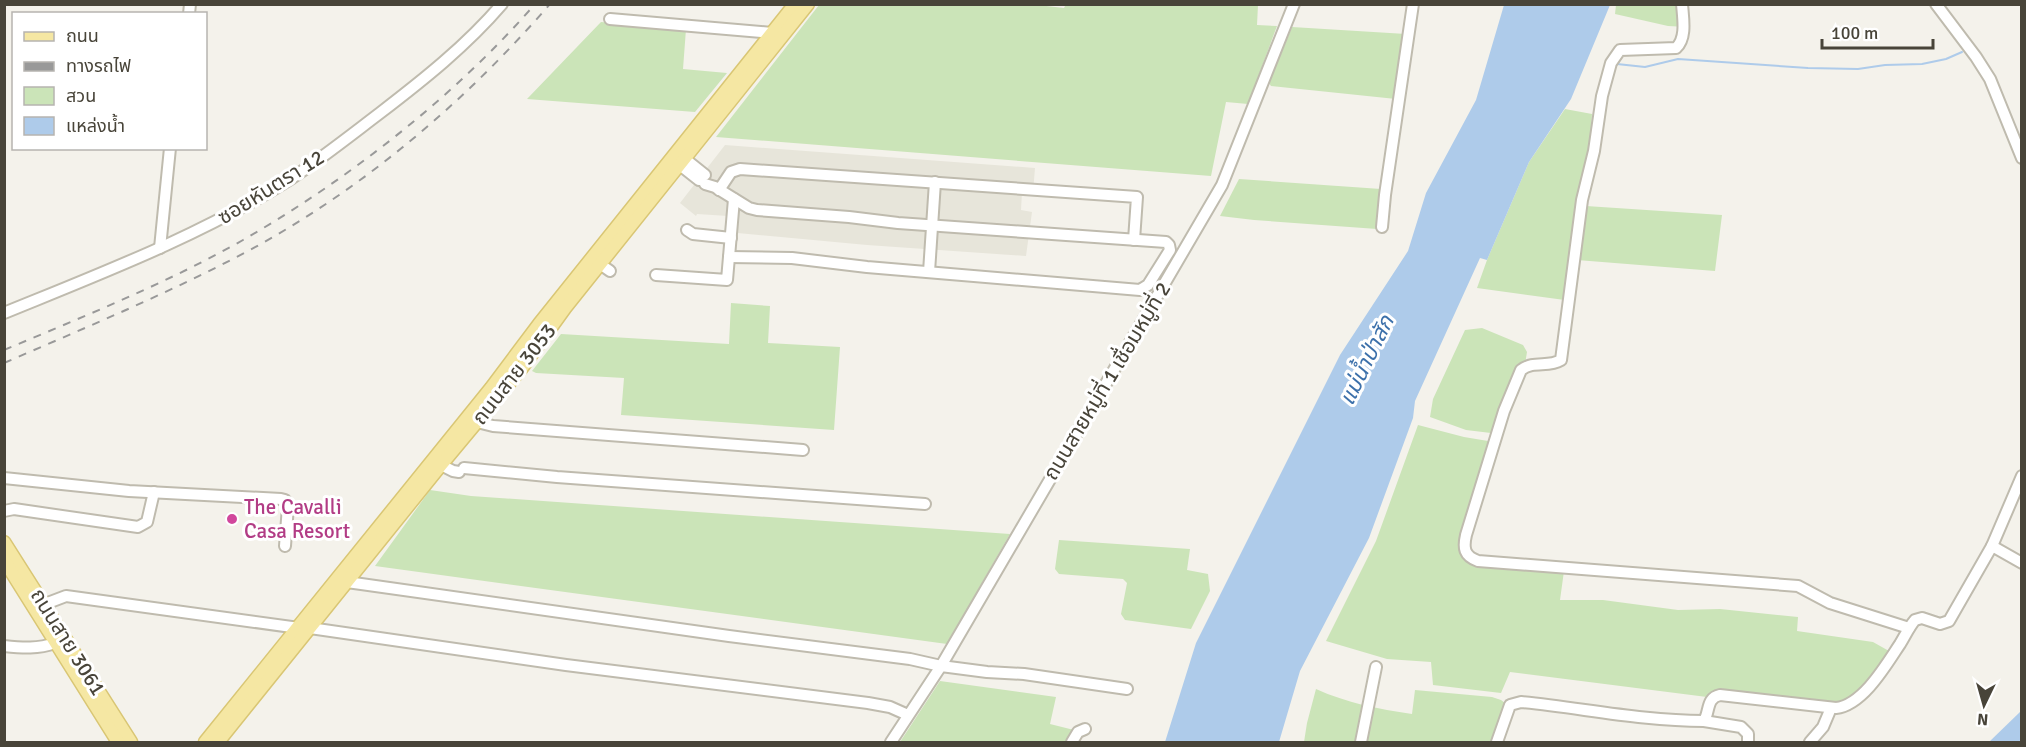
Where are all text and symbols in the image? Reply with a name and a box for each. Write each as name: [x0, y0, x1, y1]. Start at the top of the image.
legend: [12, 12, 207, 150]
scale bar: [1822, 12, 1933, 50]
text: 100 m: [1831, 22, 1878, 44]
text: ถนน: [66, 25, 99, 47]
text: ทางรถไฟ: [66, 55, 131, 77]
text: สวน: [66, 85, 96, 107]
text: แหล่งน้ำ: [66, 113, 125, 137]
street label: ซอยหันตรา 12: [213, 144, 329, 230]
street label: ถนนสายหมู่ที่ 1 เชื่อมหมู่ที่ 2: [1036, 276, 1176, 485]
water label: แม่น้ำป่าสัก: [1331, 309, 1400, 409]
street label: ถนนสาย 3053: [466, 318, 562, 430]
place label: The Cavalli Casa Resort: [244, 494, 350, 544]
marker: The Cavalli Casa Resort: [225, 512, 239, 526]
street label: ถนนสาย 3061: [25, 584, 111, 700]
north arrow: [1954, 675, 2014, 735]
text: N: [1976, 708, 1989, 729]

